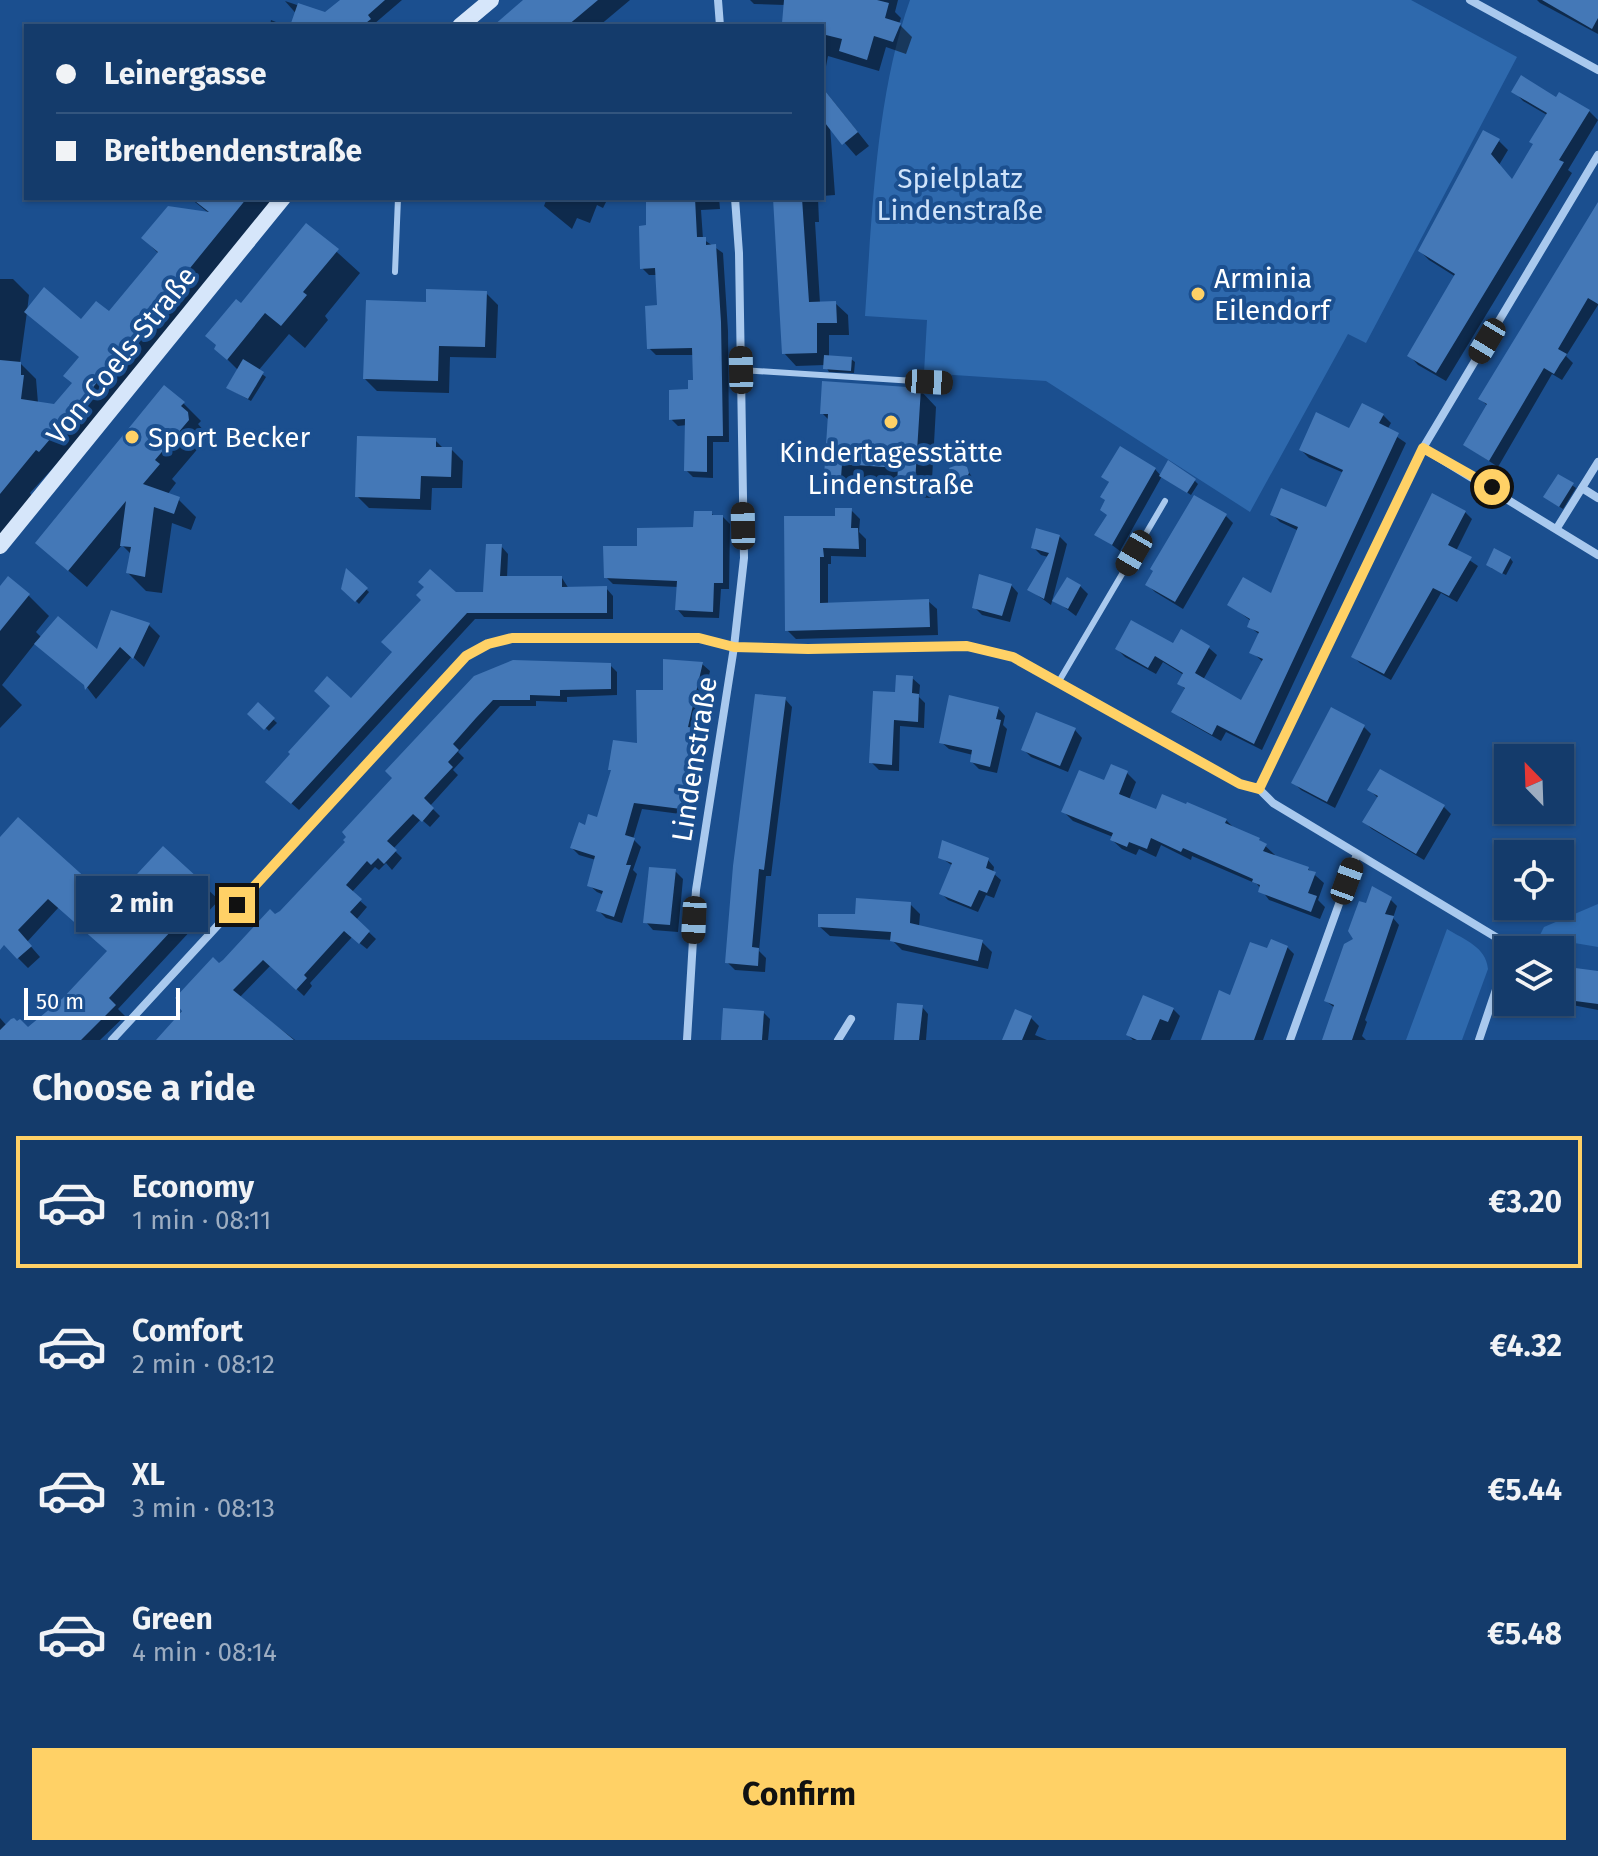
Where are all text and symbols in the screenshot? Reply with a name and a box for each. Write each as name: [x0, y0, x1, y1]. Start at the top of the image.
text: Leinergasse: [104, 56, 267, 92]
text: Breitbendenstraße: [104, 133, 362, 169]
park label: Spielplatz Lindenstraße: [877, 162, 1043, 227]
street label: Von-Coels-Straße: [40, 260, 203, 451]
place label: Arminia Eilendorf: [1214, 262, 1333, 327]
marker: Arminia Eilendorf: [1189, 285, 1207, 303]
car: [1464, 314, 1510, 368]
car: [729, 346, 753, 394]
car: [904, 369, 954, 395]
marker: Kindertagesstätte Lindenstraße: [882, 413, 900, 431]
place label: Sport Becker: [148, 421, 311, 454]
marker: Sport Becker: [123, 428, 141, 446]
place label: Kindertagesstätte Lindenstraße: [779, 436, 1003, 501]
route start: [1474, 469, 1510, 505]
car: [731, 502, 755, 550]
car: [1112, 526, 1156, 580]
street label: Lindenstraße: [665, 674, 724, 844]
north arrow: [1494, 744, 1574, 824]
map controls: [1494, 744, 1574, 1016]
button: locate: [1494, 840, 1574, 920]
car: [1328, 854, 1366, 908]
callout: 2 min: [77, 877, 209, 933]
route end: [219, 887, 255, 923]
text: 2 min: [110, 888, 174, 919]
car: [681, 895, 707, 945]
button: layers: [1494, 936, 1574, 1016]
scale bar: [24, 984, 180, 1020]
text: 50 m: [36, 988, 84, 1015]
text: Choose a ride: [32, 1066, 255, 1110]
icon: car: [36, 1166, 108, 1238]
text: Economy: [132, 1169, 254, 1205]
text: €3.20: [1488, 1184, 1562, 1220]
text: 1 min · 08:11: [132, 1205, 271, 1236]
icon: car: [36, 1310, 108, 1382]
text: Comfort: [132, 1313, 243, 1349]
text: €4.32: [1490, 1328, 1562, 1364]
text: 2 min · 08:12: [132, 1349, 275, 1380]
icon: car: [36, 1454, 108, 1526]
text: XL: [132, 1457, 165, 1493]
text: €5.44: [1488, 1472, 1562, 1508]
text: 3 min · 08:13: [132, 1493, 275, 1524]
icon: car: [36, 1598, 108, 1670]
text: Green: [132, 1601, 213, 1637]
text: €5.48: [1487, 1616, 1562, 1652]
text: 4 min · 08:14: [132, 1637, 277, 1668]
button: Confirm: [32, 1748, 1566, 1840]

